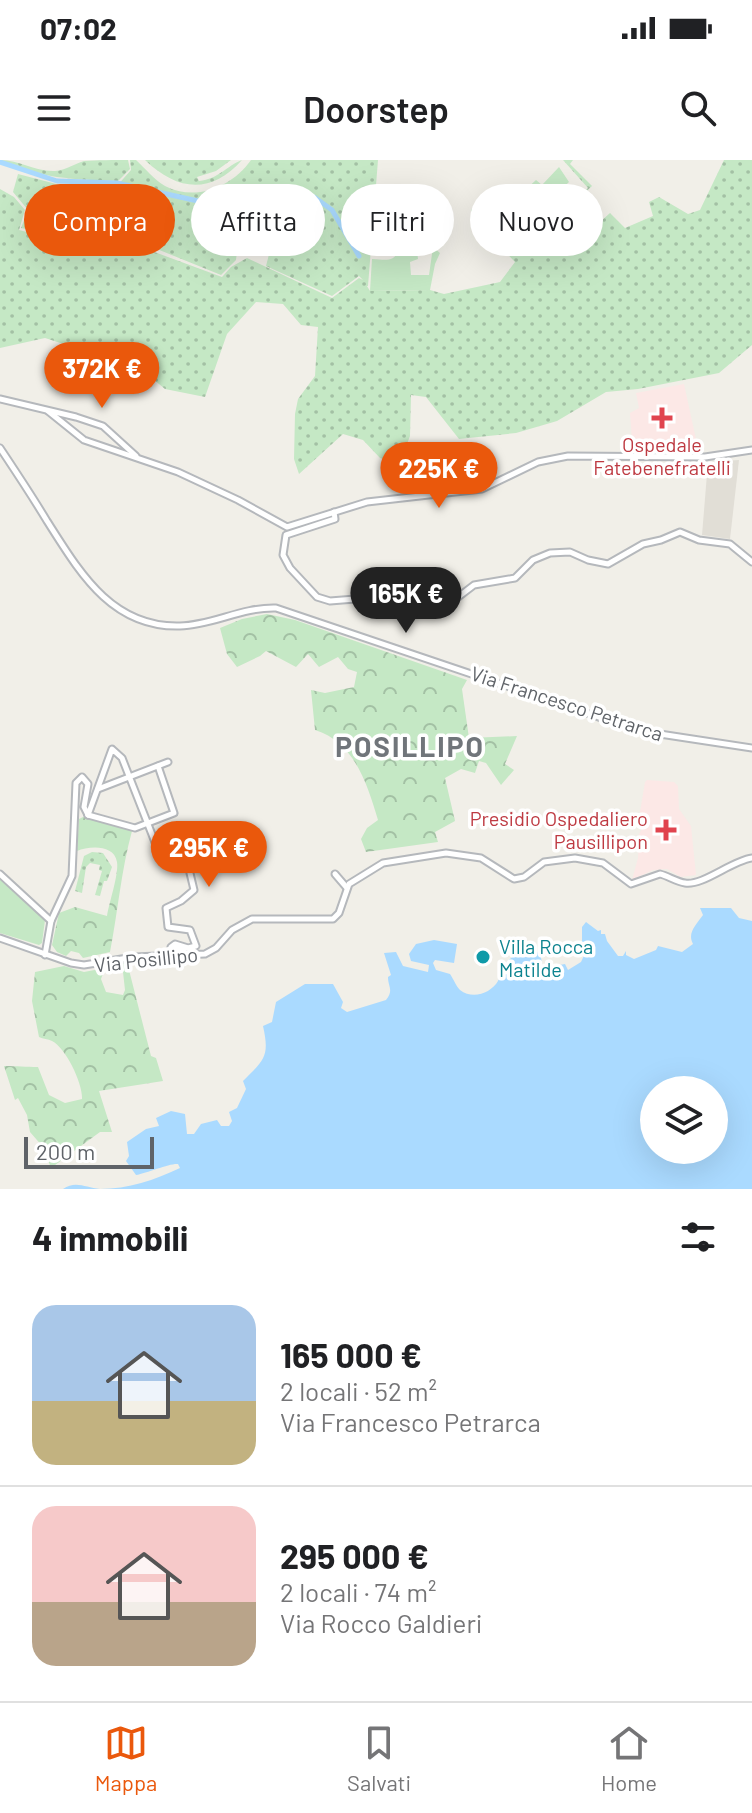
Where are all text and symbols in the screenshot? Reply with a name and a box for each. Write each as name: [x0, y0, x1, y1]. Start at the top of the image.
text: 07:02: [40, 10, 117, 46]
icon: menu: [32, 86, 76, 130]
icon: search: [676, 86, 720, 130]
text: Doorstep: [303, 87, 449, 130]
chip: Compra: [24, 184, 175, 256]
chip: Affitta: [191, 184, 325, 256]
chip: Filtri: [341, 184, 454, 256]
chip: Nuovo: [470, 184, 603, 256]
pin: 372K €: [37, 342, 167, 410]
text: 372K €: [62, 352, 142, 383]
marker: Ospedale Fatebenefratelli: [651, 407, 673, 429]
place label: Ospedale Fatebenefratelli: [593, 432, 731, 479]
pin: 225K €: [374, 442, 504, 510]
text: 225K €: [398, 452, 480, 483]
pin: 165K €: [341, 567, 471, 635]
text: 165K €: [368, 577, 444, 608]
street label: Via Francesco Petrarca: [468, 661, 666, 745]
district label: POSILLIPO: [335, 729, 485, 763]
place label: Presidio Ospedaliero Pausillipon: [470, 806, 648, 853]
marker: Presidio Ospedaliero Pausillipon: [655, 819, 677, 841]
pin: 295K €: [144, 821, 274, 889]
text: 295K €: [169, 831, 249, 862]
place label: Villa Rocca Matilde: [499, 934, 593, 981]
street label: Via Posillipo: [93, 942, 199, 976]
marker: Villa Rocca Matilde: [474, 948, 492, 966]
map controls: [640, 1076, 728, 1164]
button: layers: [640, 1076, 728, 1164]
scale bar: [24, 1133, 154, 1169]
text: 200 m: [36, 1138, 95, 1164]
icon: filters: [676, 1215, 720, 1259]
text: 4 immobili: [32, 1217, 189, 1258]
text: 165 000 €: [280, 1334, 422, 1375]
icon: home: [96, 1337, 192, 1433]
text: 2 locali · 52 m²: [280, 1375, 437, 1406]
text: Via Francesco Petrarca: [280, 1406, 541, 1437]
text: 295 000 €: [280, 1535, 429, 1576]
icon: home: [96, 1538, 192, 1634]
text: 2 locali · 74 m²: [280, 1576, 436, 1607]
text: Via Rocco Galdieri: [280, 1607, 483, 1638]
tab: Mappa: [95, 1721, 157, 1795]
tab: Salvati: [347, 1721, 411, 1795]
tab: Home: [601, 1721, 657, 1795]

